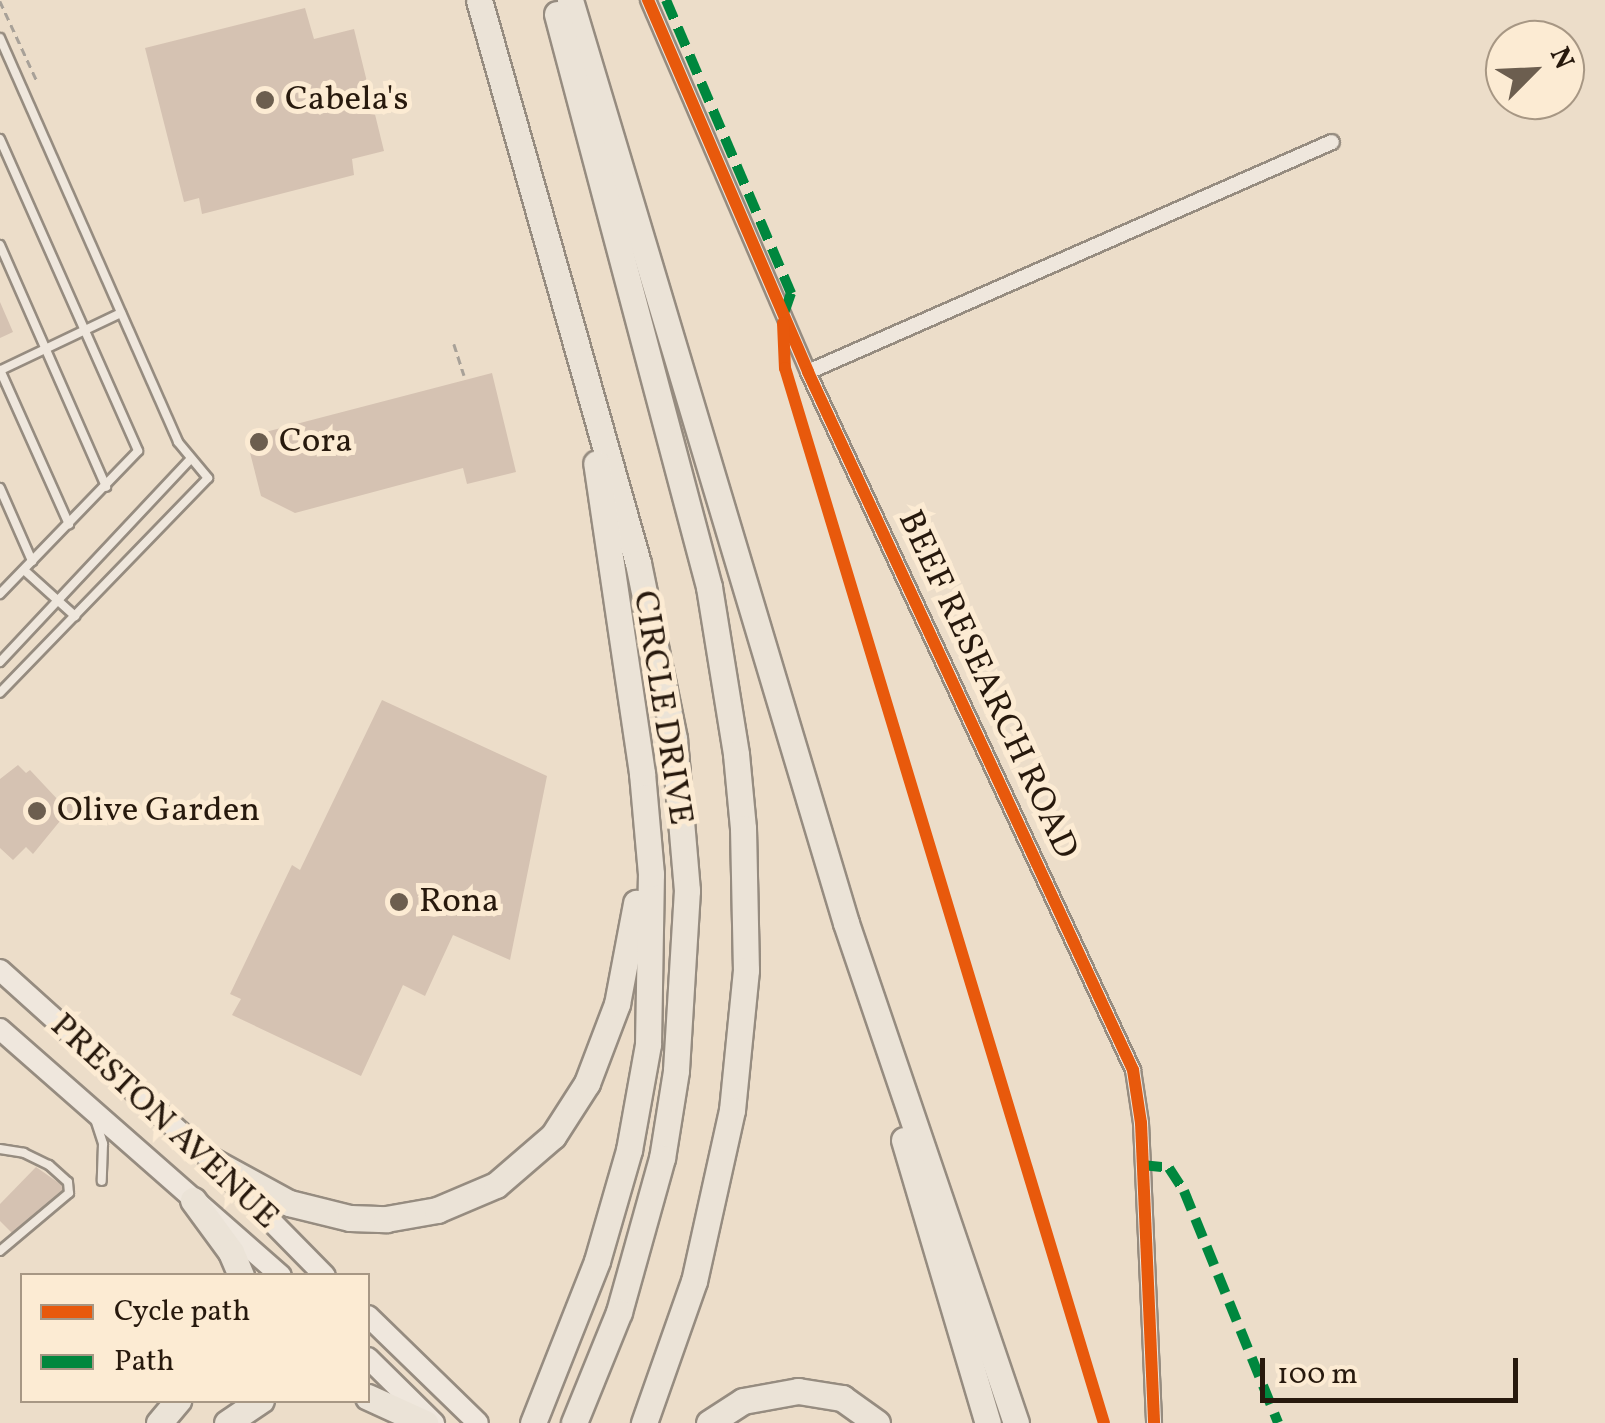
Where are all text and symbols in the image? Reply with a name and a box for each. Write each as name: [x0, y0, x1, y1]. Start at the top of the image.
north arrow: [1485, 20, 1585, 120]
text: N: [1539, 41, 1583, 76]
place label: Cabela's: [285, 79, 408, 121]
marker: Cabela's: [254, 89, 276, 111]
place label: Cora: [279, 421, 353, 463]
marker: Cora: [248, 431, 270, 453]
street label: BEEF RESEARCH ROAD: [888, 504, 1086, 866]
street label: CIRCLE DRIVE: [623, 588, 701, 828]
place label: Olive Garden: [57, 790, 260, 832]
marker: Olive Garden: [26, 800, 48, 822]
place label: Rona: [419, 881, 499, 923]
marker: Rona: [388, 891, 410, 913]
street label: PRESTON AVENUE: [41, 1005, 287, 1239]
legend: [20, 1273, 370, 1403]
text: Cycle path: [114, 1291, 250, 1333]
scale bar: [1265, 1338, 1522, 1400]
text: Path: [114, 1341, 174, 1383]
text: 100 m: [1277, 1354, 1358, 1396]

